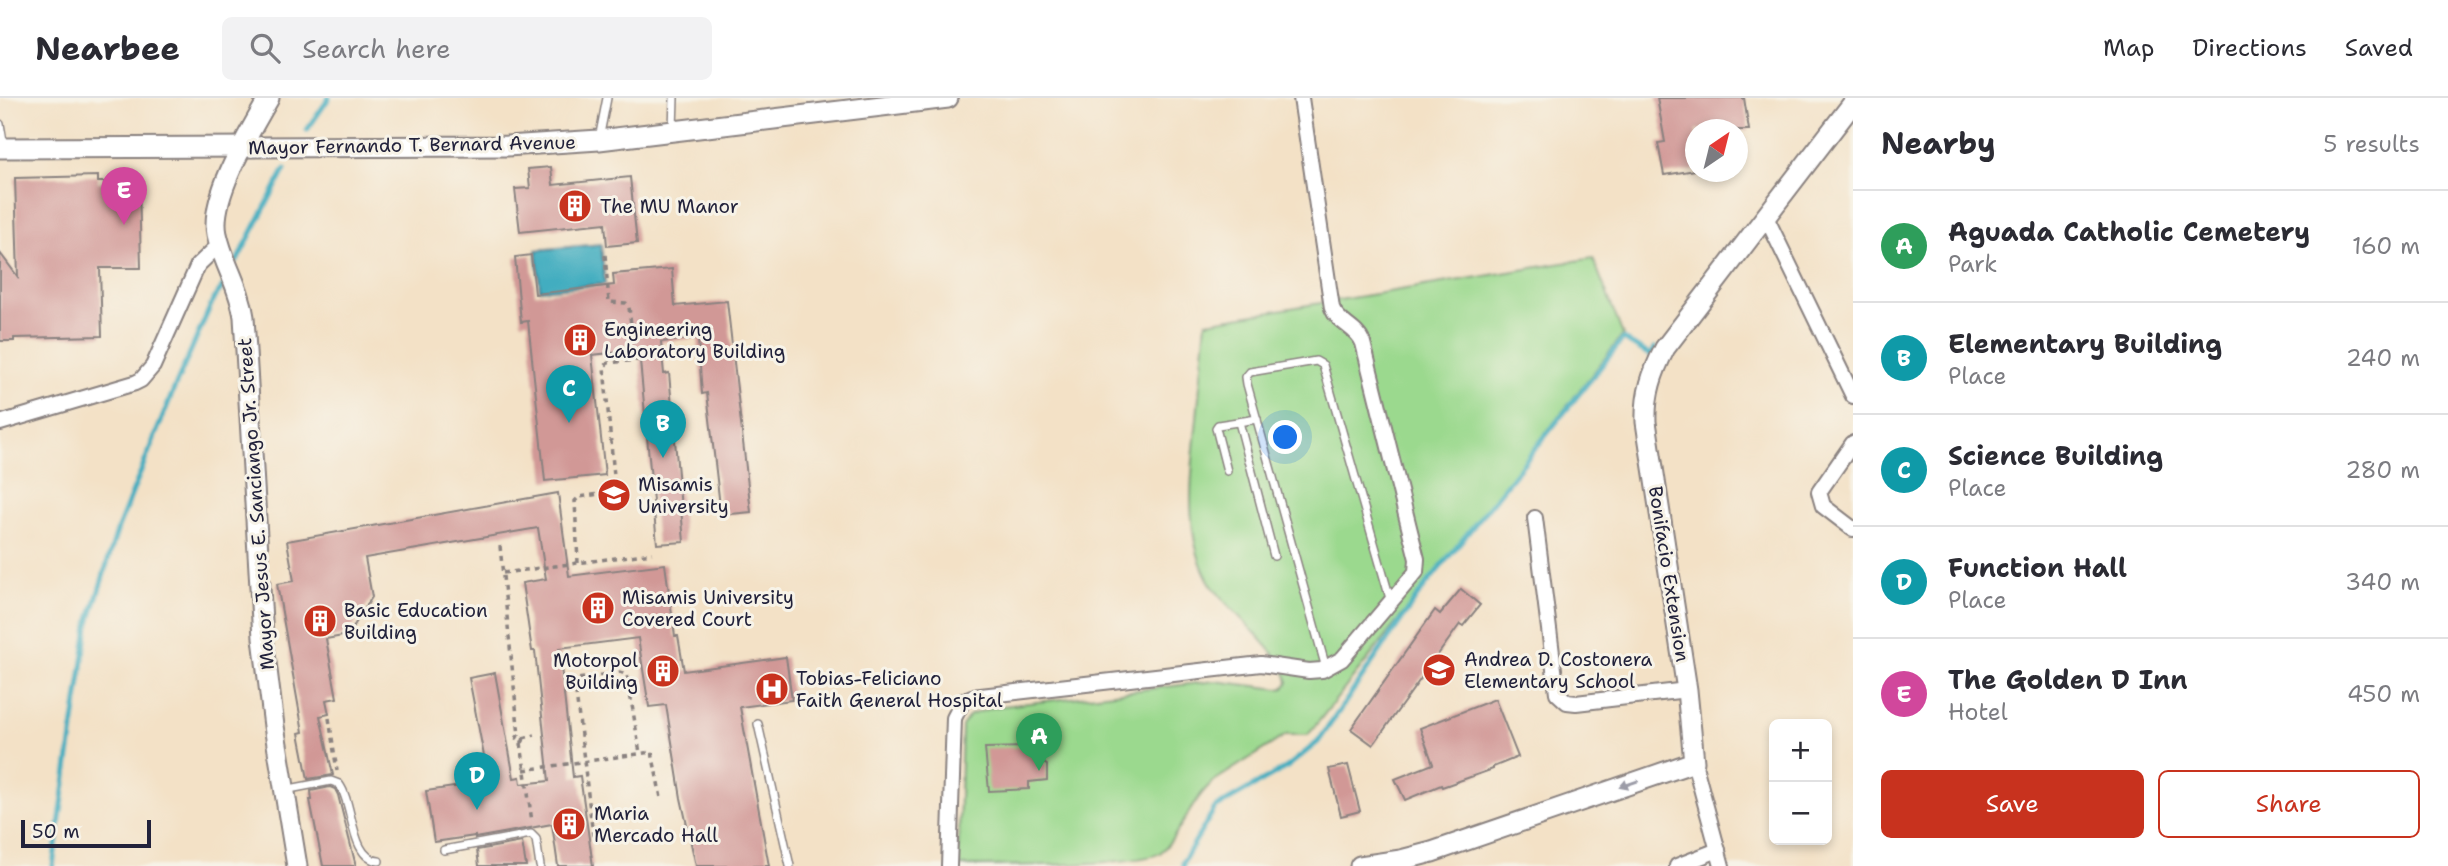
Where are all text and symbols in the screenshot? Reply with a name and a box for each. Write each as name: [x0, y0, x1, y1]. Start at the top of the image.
search box: [222, 17, 712, 80]
text: Nearbee: [35, 26, 180, 71]
icon: search: [246, 29, 284, 67]
text: Search here: [302, 31, 451, 66]
text: Map: [2103, 32, 2154, 64]
text: Directions: [2192, 32, 2307, 64]
text: Saved: [2345, 32, 2413, 64]
north arrow: [1685, 119, 1748, 182]
text: Nearby: [1881, 123, 1996, 164]
text: 5 results: [2323, 129, 2420, 159]
street label: Mayor Fernando T. Bernard Avenue: [248, 130, 576, 160]
pin: E: [101, 167, 147, 225]
building icon: The MU Manor: [556, 187, 594, 225]
place label: The MU Manor: [600, 194, 739, 219]
text: Aguada Catholic Cemetery: [1948, 214, 2310, 249]
text: A: [1895, 231, 1913, 261]
text: 160 m: [2352, 231, 2420, 261]
text: Park: [1948, 249, 1997, 279]
place label: Engineering Laboratory Building: [604, 317, 785, 364]
building icon: Engineering Laboratory Building: [561, 321, 599, 359]
text: Elementary Building: [1948, 326, 2222, 361]
street label: Mayor Jesus E. Sanciango Jr. Street: [232, 337, 280, 671]
text: B: [1897, 343, 1911, 373]
text: 240 m: [2346, 343, 2420, 373]
text: Place: [1948, 361, 2007, 391]
pin: C: [546, 365, 592, 423]
pin: B: [640, 400, 686, 458]
your location: [1268, 420, 1302, 454]
text: Science Building: [1948, 438, 2163, 473]
text: C: [1897, 455, 1911, 485]
text: 280 m: [2345, 455, 2420, 485]
place label: Misamis University: [638, 472, 729, 519]
text: Place: [1948, 473, 2007, 503]
school or university icon: Misamis University: [595, 476, 633, 514]
street label: Bonifacio Extension: [1643, 484, 1695, 664]
text: Function Hall: [1948, 550, 2127, 585]
text: D: [1896, 567, 1912, 597]
text: 340 m: [2345, 567, 2420, 597]
place label: Misamis University Covered Court: [622, 585, 794, 632]
text: Place: [1948, 585, 2007, 615]
building icon: Misamis University Covered Court: [579, 589, 617, 627]
place label: Basic Education Building: [344, 598, 488, 645]
building icon: Basic Education Building: [301, 602, 339, 640]
place label: Andrea D. Costonera Elementary School: [1464, 647, 1653, 694]
place label: Motorpol Building: [553, 648, 638, 695]
school or university icon: Andrea D. Costonera Elementary School: [1420, 651, 1458, 689]
building icon: Motorpol Building: [644, 652, 682, 690]
text: The Golden D Inn: [1948, 662, 2187, 697]
place label: Tobias-Feliciano Faith General Hospital: [796, 666, 1003, 713]
hospital icon: Tobias-Feliciano Faith General Hospital: [753, 670, 791, 708]
text: E: [1896, 679, 1912, 709]
text: 450 m: [2347, 679, 2420, 709]
text: Hotel: [1948, 697, 2008, 727]
pin: A: [1016, 713, 1062, 771]
map controls: [1769, 719, 1832, 845]
button: +: [1769, 719, 1832, 782]
pin: D: [454, 752, 500, 810]
button: Save: [1881, 770, 2144, 838]
button: Share: [2158, 770, 2420, 838]
one-way arrow: [1619, 779, 1640, 790]
button: −: [1769, 782, 1832, 845]
place label: Maria Mercado Hall: [594, 801, 718, 848]
building icon: Maria Mercado Hall: [550, 805, 588, 843]
scale bar: [21, 817, 150, 849]
text: 50 m: [32, 819, 80, 844]

